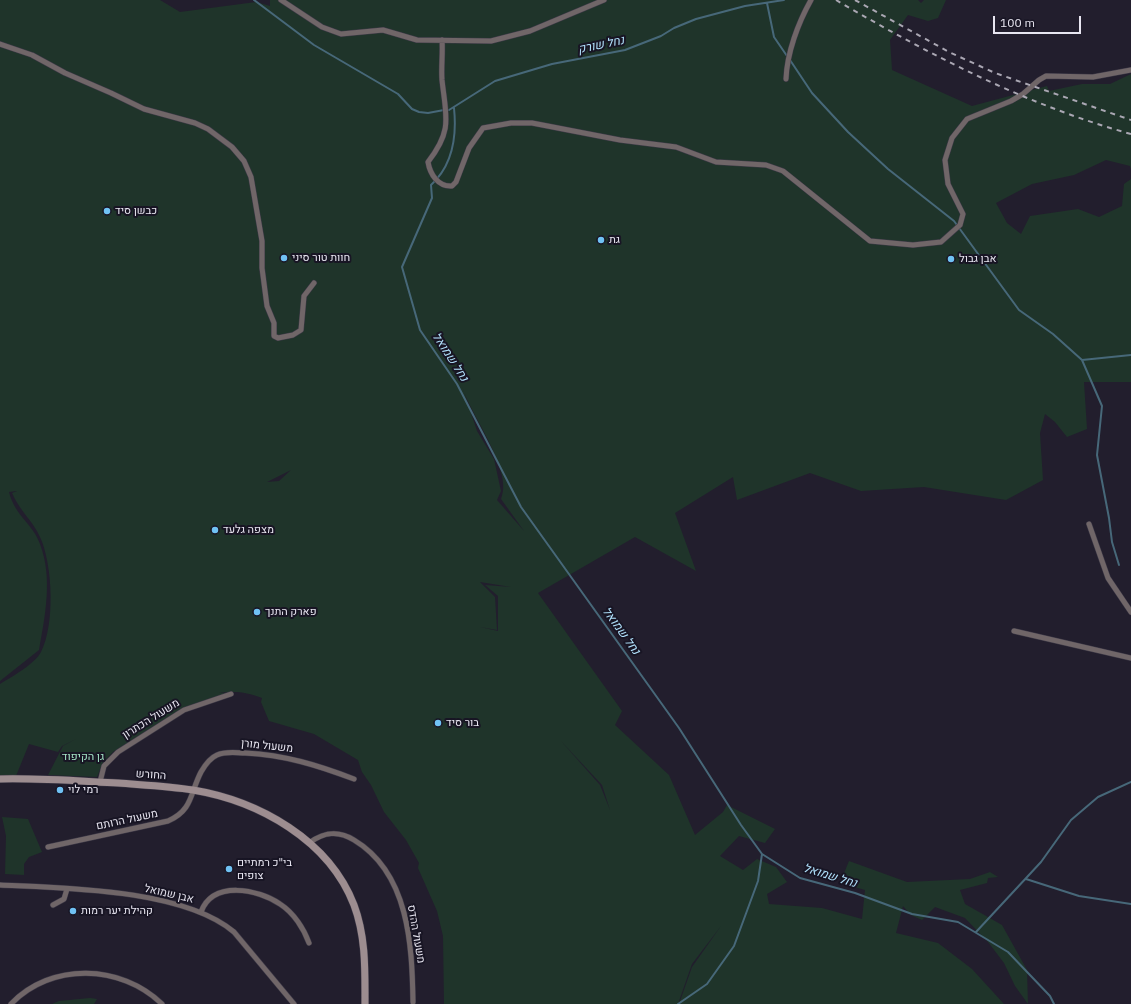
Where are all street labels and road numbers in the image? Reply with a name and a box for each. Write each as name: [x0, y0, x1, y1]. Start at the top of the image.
street label: משעול הכתרון: [120, 696, 182, 742]
street label: משעול מורן: [240, 737, 294, 755]
street label: החורש: [135, 767, 167, 783]
street label: משעול הרותם: [95, 807, 159, 833]
street label: אבן שמואל: [143, 882, 195, 906]
street label: משעול ההדס: [404, 904, 428, 964]

